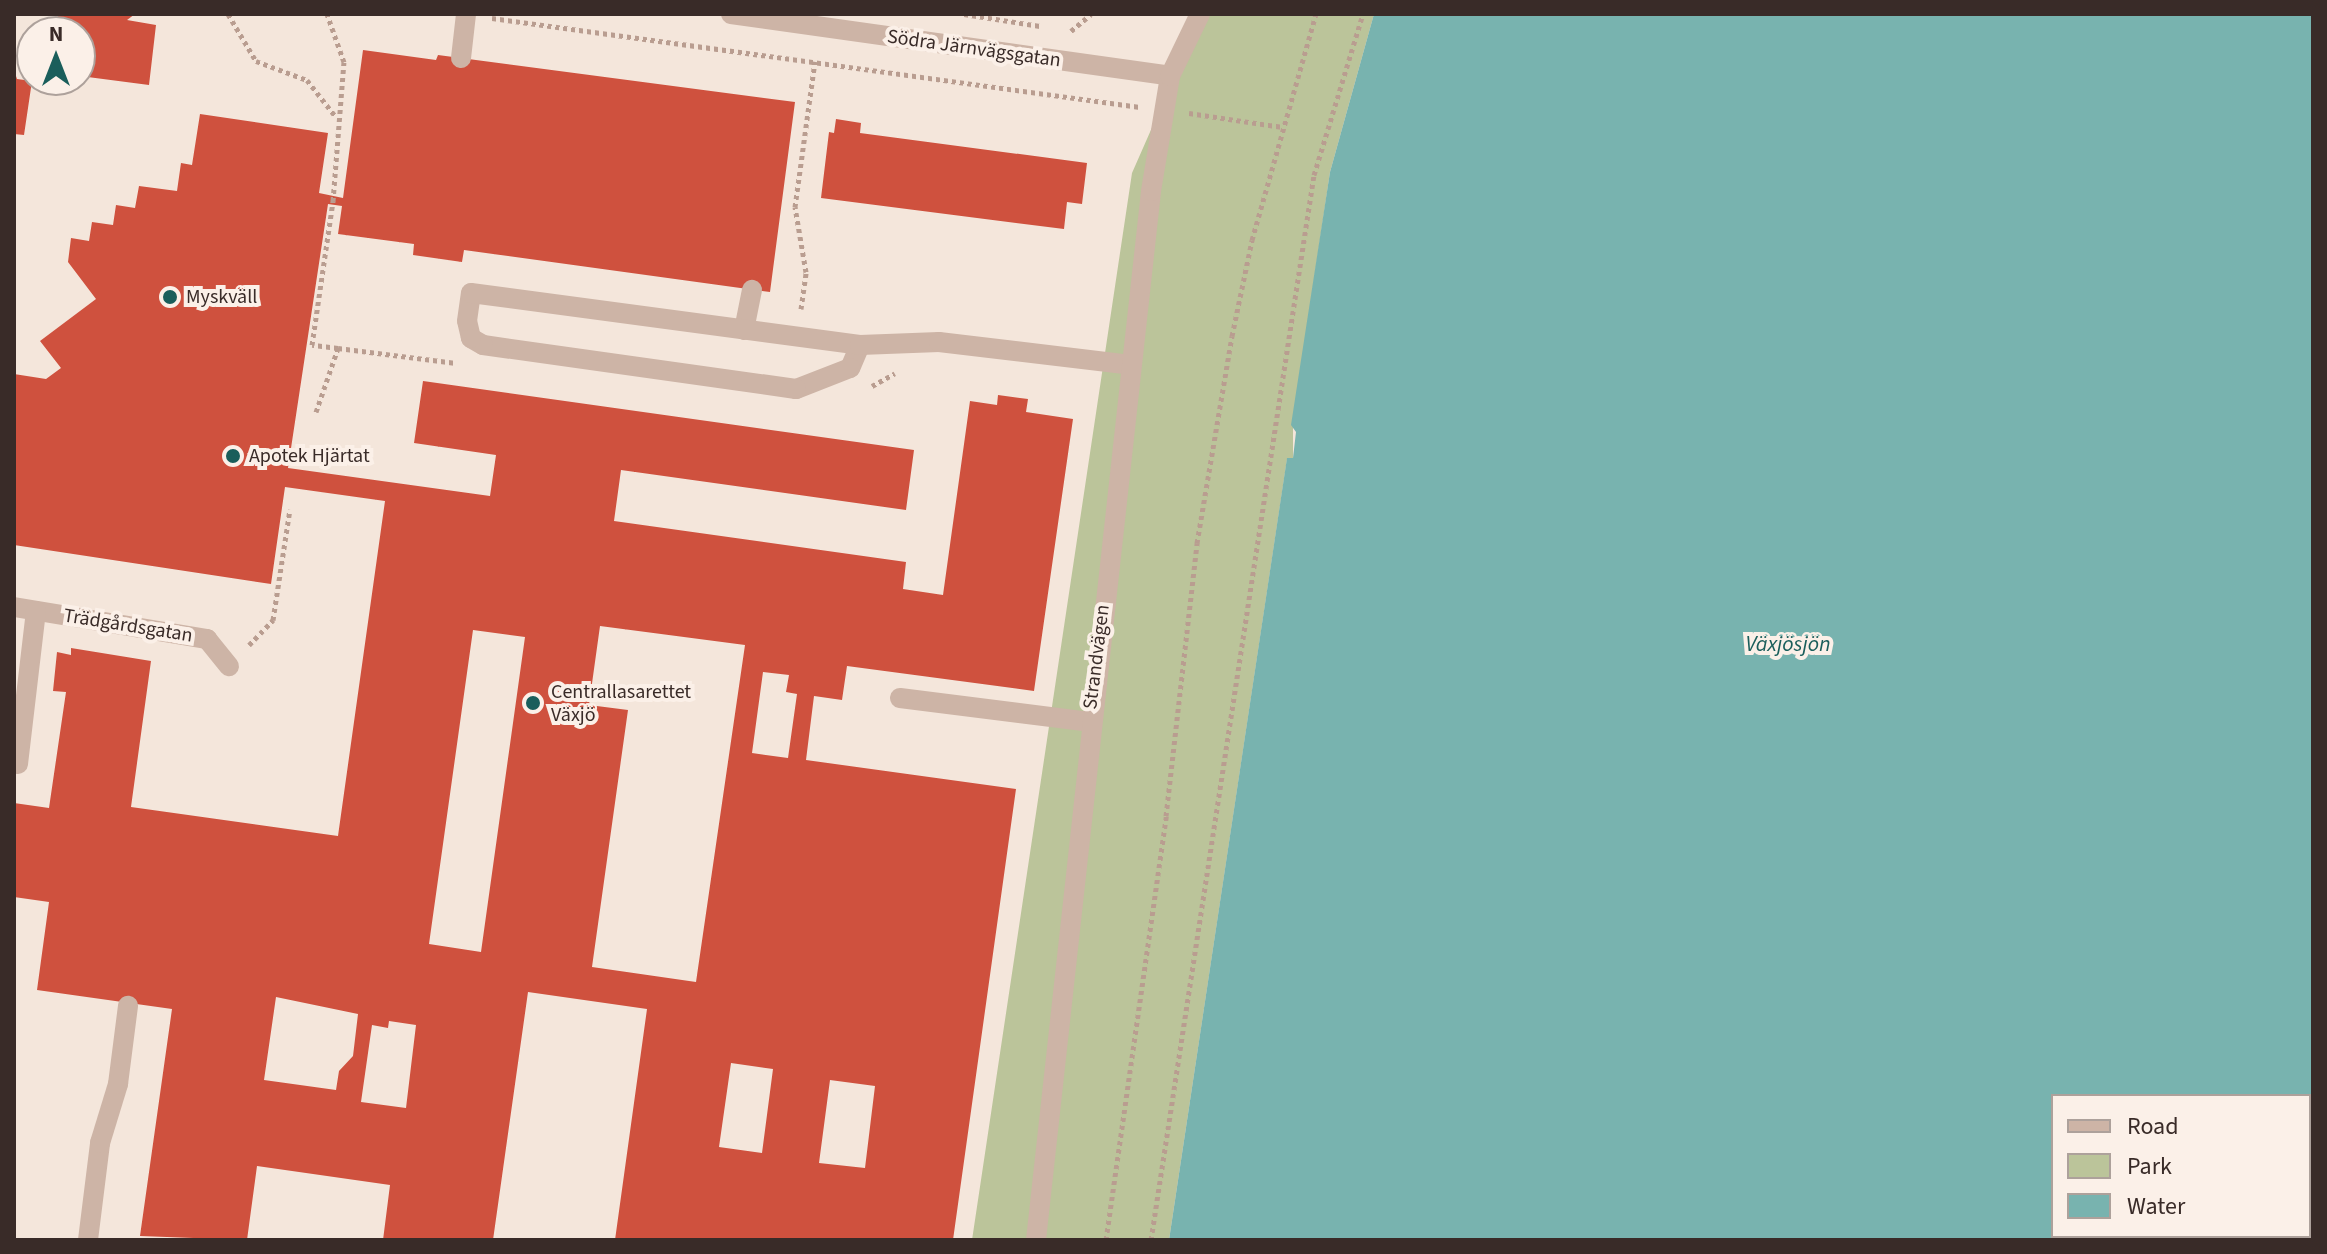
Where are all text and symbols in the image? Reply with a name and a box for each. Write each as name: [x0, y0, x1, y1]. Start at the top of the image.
north arrow: [16, 16, 96, 96]
text: N: [49, 18, 63, 50]
street label: Södra Järnvägsgatan: [886, 25, 1062, 73]
place label: Myskväll: [186, 285, 257, 309]
marker: Myskväll: [161, 288, 179, 306]
place label: Apotek Hjärtat: [249, 444, 370, 468]
marker: Apotek Hjärtat: [224, 447, 242, 465]
street label: Strandvägen: [1079, 603, 1115, 711]
street label: Trädgårdsgatan: [62, 604, 194, 648]
water label: Växjösjön: [1745, 632, 1831, 658]
place label: Centrallasarettet Växjö: [551, 680, 691, 727]
marker: Centrallasarettet Växjö: [522, 692, 544, 714]
legend: [2051, 1094, 2311, 1238]
text: Road: [2127, 1109, 2179, 1144]
text: Park: [2127, 1149, 2172, 1184]
text: Water: [2127, 1189, 2185, 1224]

